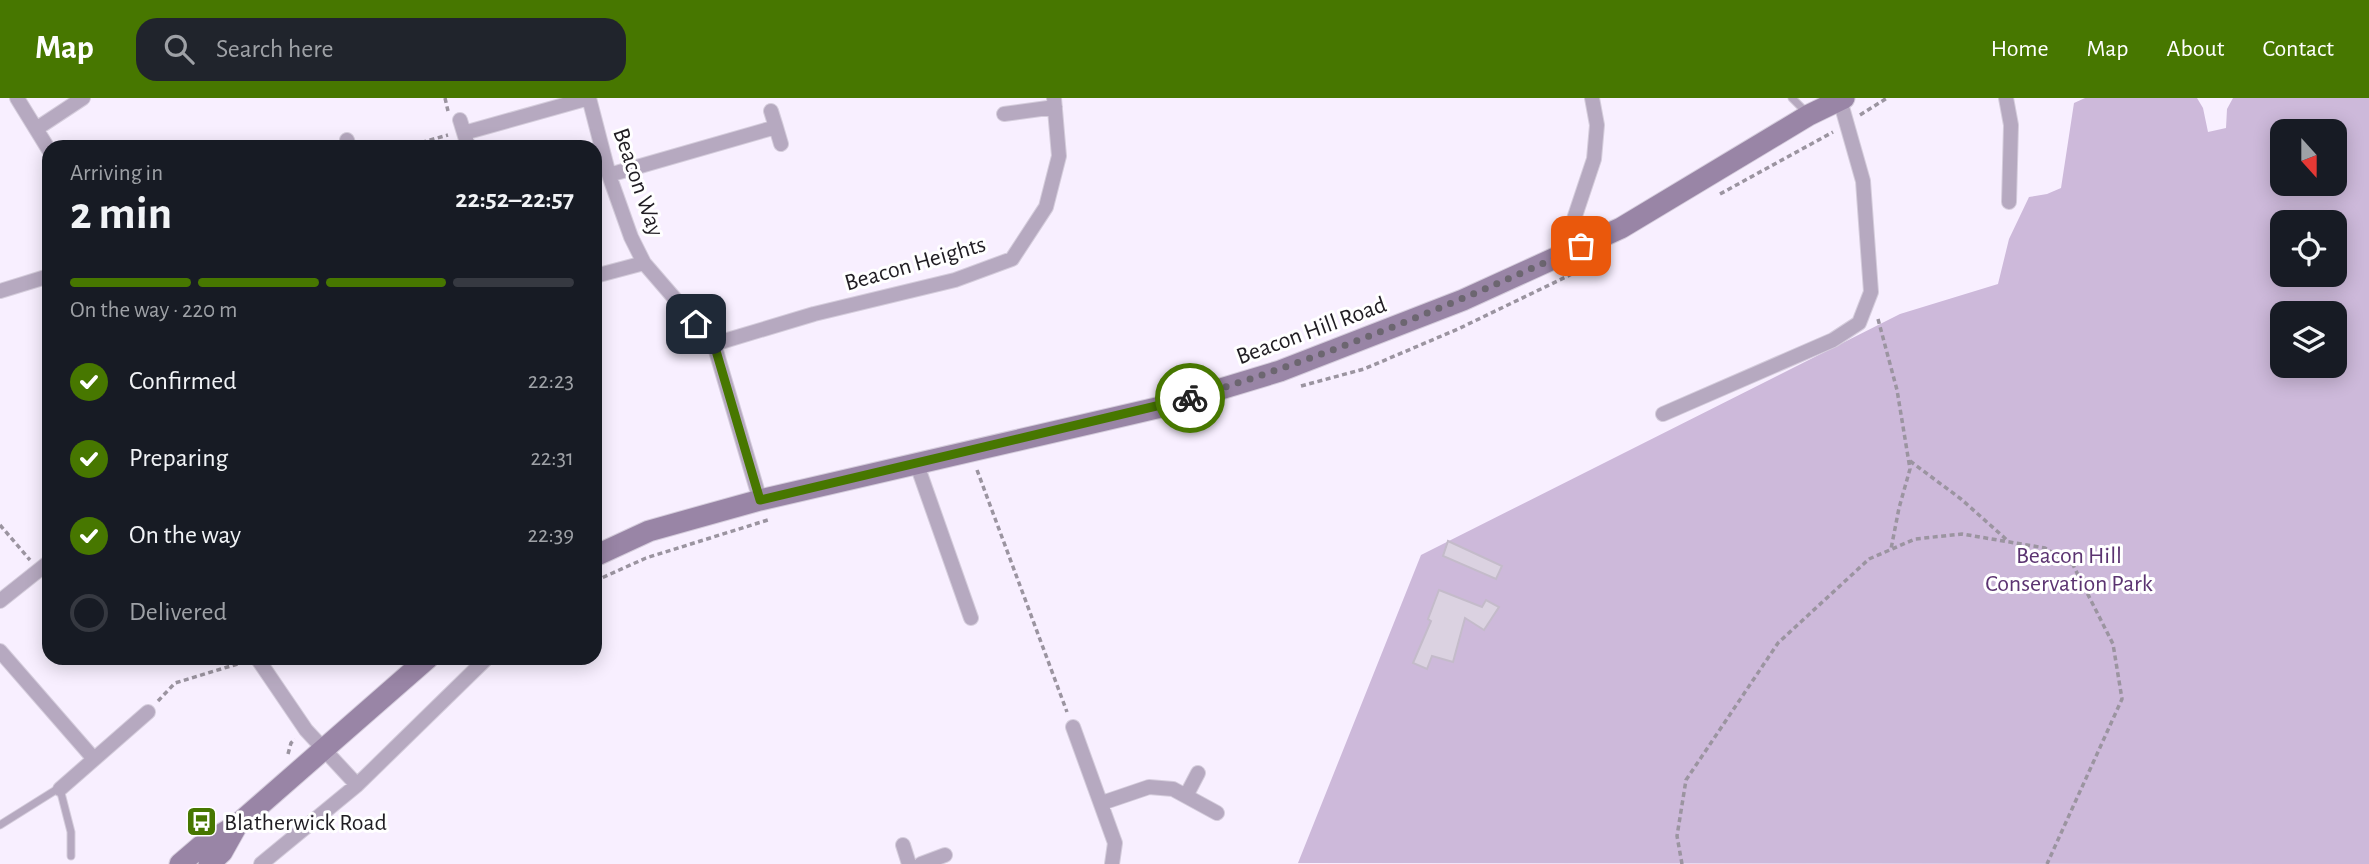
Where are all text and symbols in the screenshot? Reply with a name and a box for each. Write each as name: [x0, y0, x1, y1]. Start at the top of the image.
search box: [136, 18, 626, 81]
icon: search: [160, 30, 198, 68]
text: Map: [35, 32, 94, 65]
text: Search here: [216, 36, 334, 62]
text: Home: [1991, 37, 2049, 61]
text: Map: [2087, 37, 2129, 61]
text: About: [2167, 37, 2224, 61]
text: Contact: [2262, 37, 2334, 61]
north arrow: [2270, 119, 2347, 196]
map controls: [2270, 119, 2347, 378]
street label: Beacon Way: [608, 125, 668, 240]
text: Arriving in: [70, 162, 163, 185]
text: 22:52–22:57: [455, 186, 574, 212]
text: 2 min: [70, 191, 172, 237]
button: locate: [2270, 210, 2347, 287]
pin: [1551, 216, 1611, 276]
icon: bag: [1562, 227, 1600, 265]
street label: Beacon Heights: [842, 232, 988, 296]
street label: Beacon Hill Road: [1233, 293, 1390, 369]
pin: [666, 294, 726, 354]
text: On the way · 220 m: [70, 299, 237, 322]
button: layers: [2270, 301, 2347, 378]
icon: home: [677, 305, 715, 343]
icon: check: [70, 363, 108, 401]
courier: [1155, 363, 1225, 433]
text: Confirmed: [129, 368, 237, 394]
text: 22:23: [528, 370, 574, 393]
icon: bike: [1171, 379, 1209, 417]
icon: check: [70, 440, 108, 478]
text: Preparing: [129, 445, 228, 471]
text: 22:31: [530, 447, 574, 470]
icon: check: [70, 517, 108, 555]
text: On the way: [129, 522, 241, 548]
text: 22:39: [528, 524, 574, 547]
park label: Beacon Hill Conservation Park: [1985, 544, 2153, 596]
text: Delivered: [129, 599, 227, 625]
bus stop icon: Blatherwick Road: [184, 805, 218, 839]
place label: Blatherwick Road: [224, 811, 387, 835]

